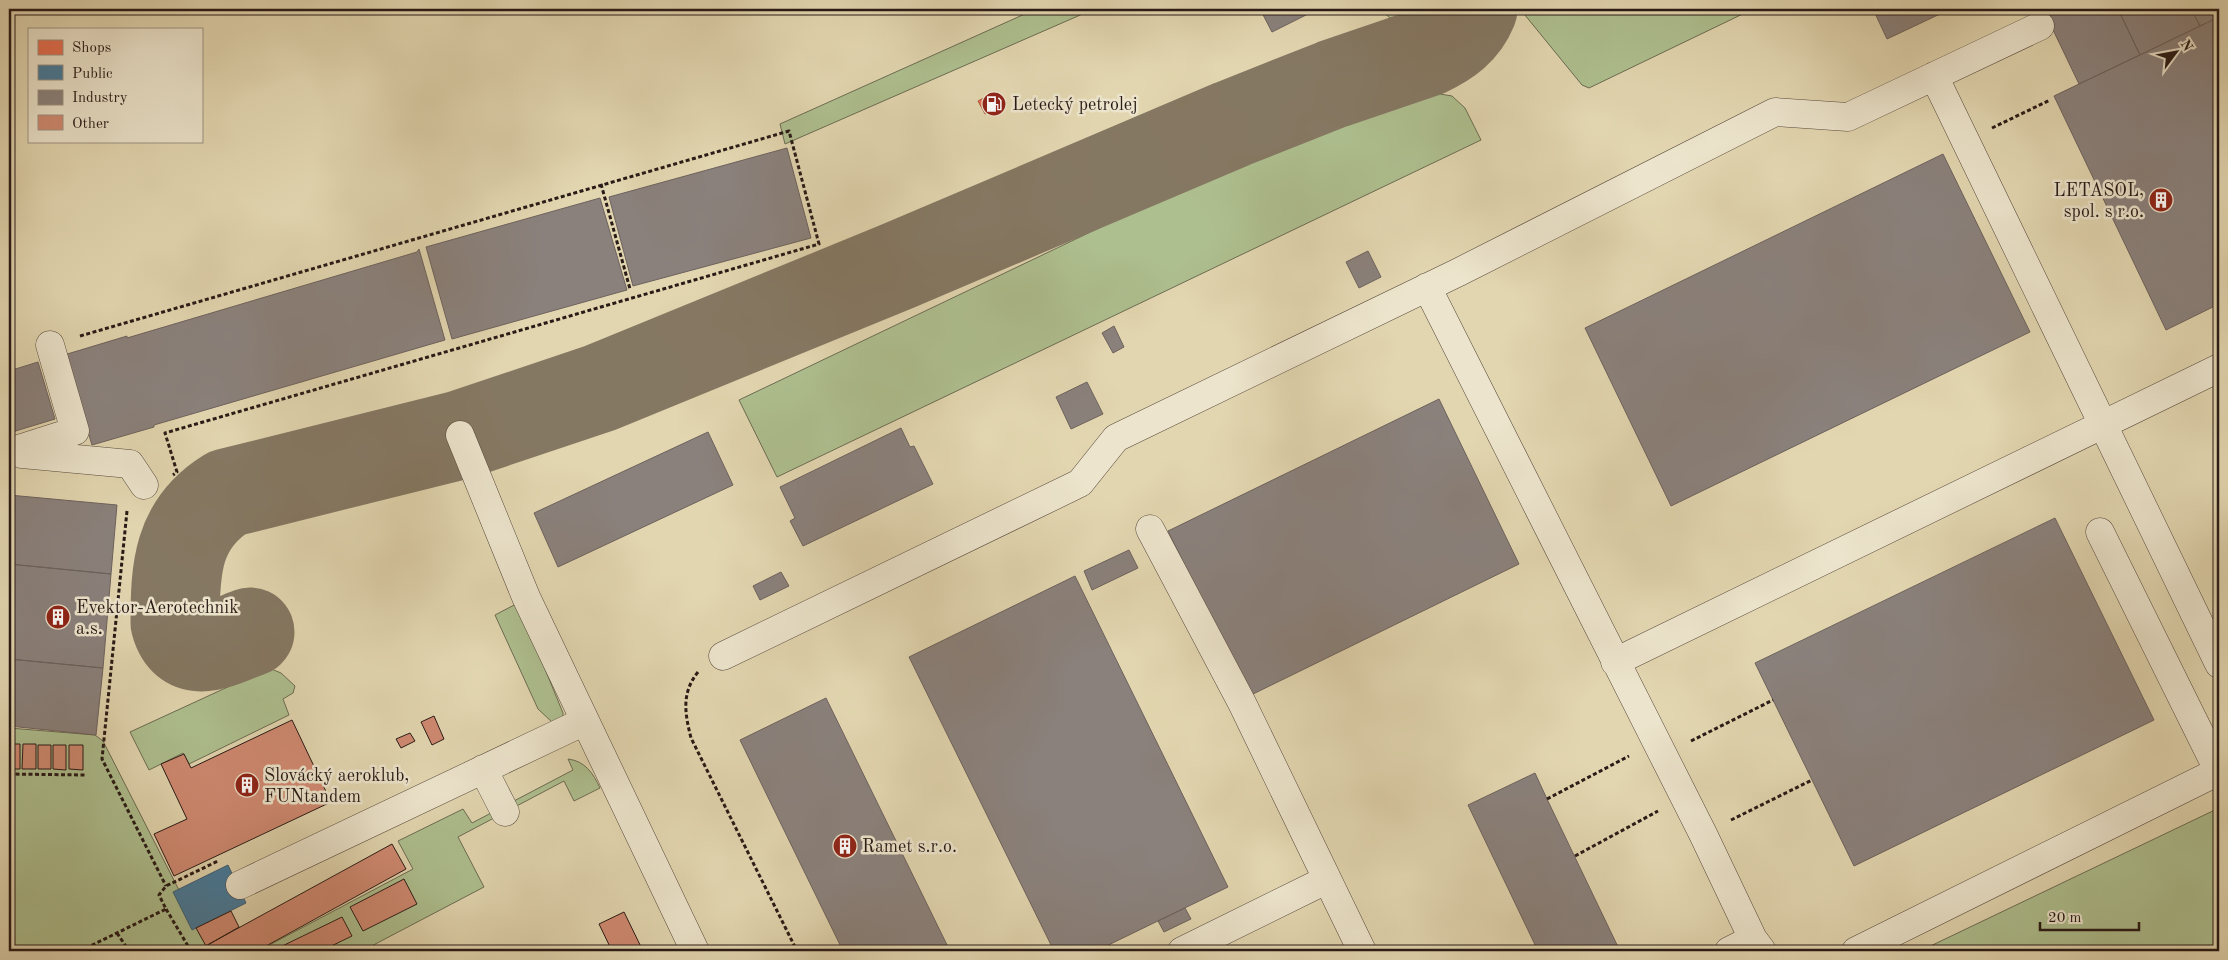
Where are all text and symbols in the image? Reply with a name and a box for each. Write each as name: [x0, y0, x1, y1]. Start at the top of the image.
legend: [28, 28, 202, 142]
north arrow: [2150, 28, 2200, 78]
text: N: [2177, 37, 2195, 54]
text: Shops: [72, 41, 111, 56]
text: Public: [72, 67, 113, 82]
text: Industry: [72, 91, 128, 106]
fuel station icon: Letecký petrolej: [981, 91, 1007, 117]
place label: Letecký petrolej: [1012, 96, 1138, 114]
text: Other: [72, 117, 109, 132]
place label: LETASOL, spol. s r.o.: [2053, 182, 2144, 221]
building icon: LETASOL, spol. s r.o.: [2148, 187, 2174, 213]
place label: Evektor-Aerotechnik a.s.: [76, 599, 239, 638]
building icon: Evektor-Aerotechnik a.s.: [45, 604, 71, 630]
place label: Slovácký aeroklub, FUNtandem: [264, 767, 409, 806]
building icon: Slovácký aeroklub, FUNtandem: [234, 772, 260, 798]
building icon: Ramet s.r.o.: [832, 833, 858, 859]
place label: Ramet s.r.o.: [862, 838, 957, 856]
scale bar: [2040, 900, 2139, 932]
text: 20 m: [2048, 911, 2082, 926]

